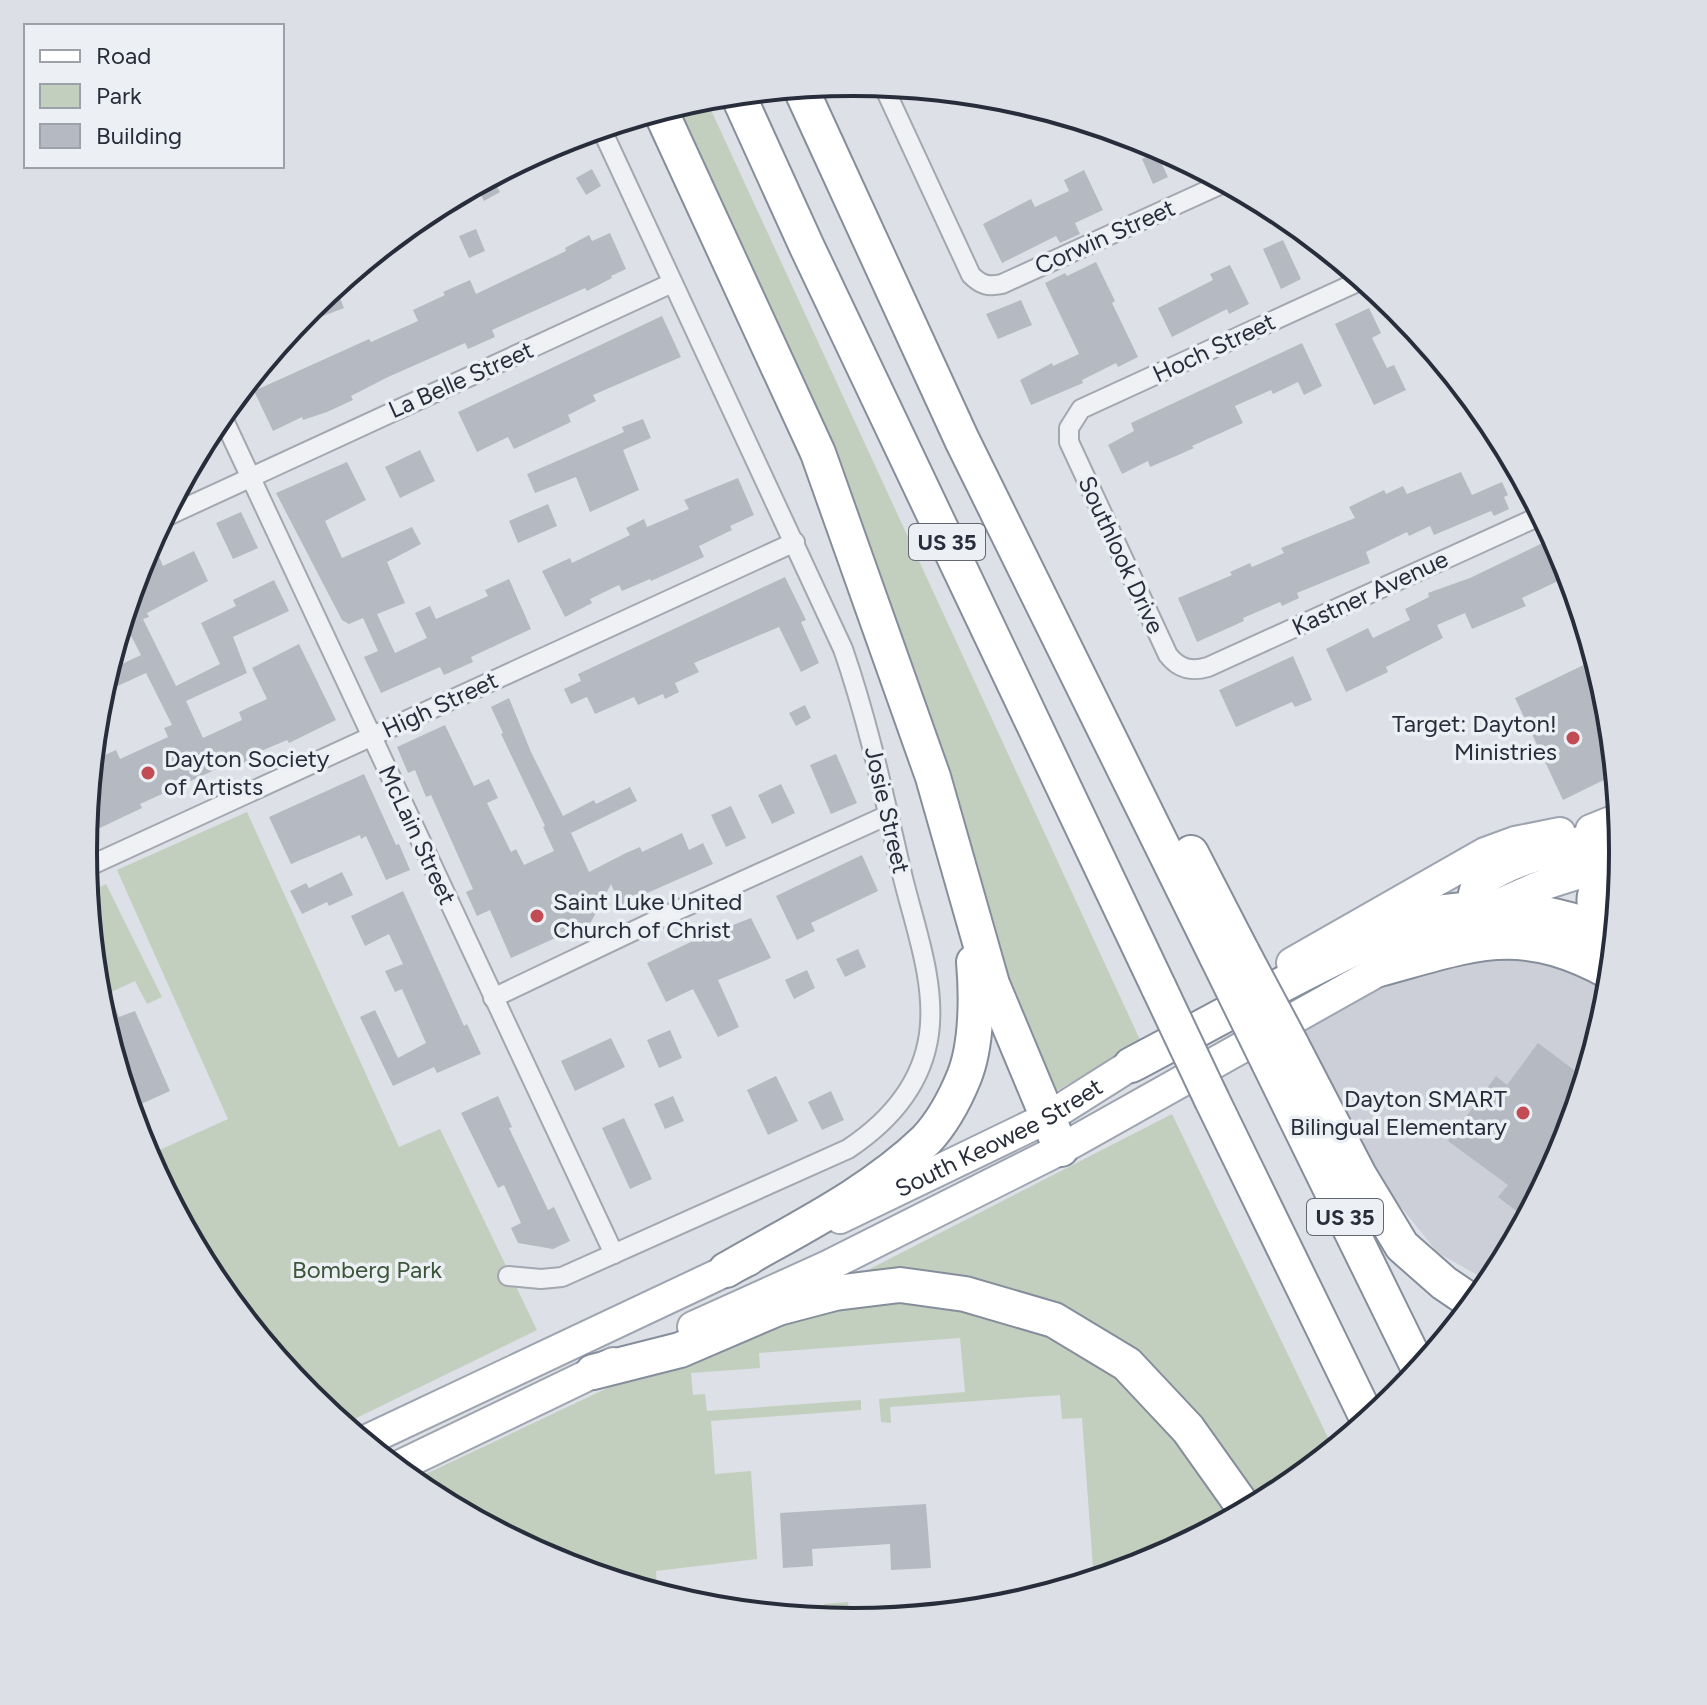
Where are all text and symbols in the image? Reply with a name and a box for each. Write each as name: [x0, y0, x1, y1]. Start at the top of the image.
legend: [24, 24, 284, 168]
text: Road: [96, 41, 151, 70]
text: Park: [96, 81, 142, 110]
text: Building: [96, 121, 182, 150]
street label: Corwin Street: [1030, 193, 1179, 280]
street label: Hoch Street: [1148, 307, 1279, 388]
street label: La Belle Street: [384, 335, 538, 424]
street label: Southlook Drive: [1072, 471, 1171, 638]
road number: US 35: [909, 524, 985, 560]
street label: Kastner Avenue: [1287, 544, 1452, 641]
street label: High Street: [377, 665, 502, 744]
place label: Target: Dayton! Ministries: [1392, 709, 1557, 766]
marker: Target: Dayton! Ministries: [1564, 729, 1582, 747]
place label: Dayton Society of Artists: [164, 744, 330, 801]
street label: Josie Street: [859, 744, 916, 876]
street label: McLain Street: [373, 761, 462, 909]
marker: Dayton Society of Artists: [139, 764, 157, 782]
place label: Saint Luke United Church of Christ: [553, 887, 742, 944]
marker: Saint Luke United Church of Christ: [528, 907, 546, 925]
street label: South Keowee Street: [890, 1072, 1108, 1203]
place label: Dayton SMART Bilingual Elementary: [1290, 1084, 1507, 1141]
marker: Dayton SMART Bilingual Elementary: [1514, 1104, 1532, 1122]
road number: US 35: [1307, 1199, 1383, 1235]
park label: Bomberg Park: [292, 1255, 442, 1284]

